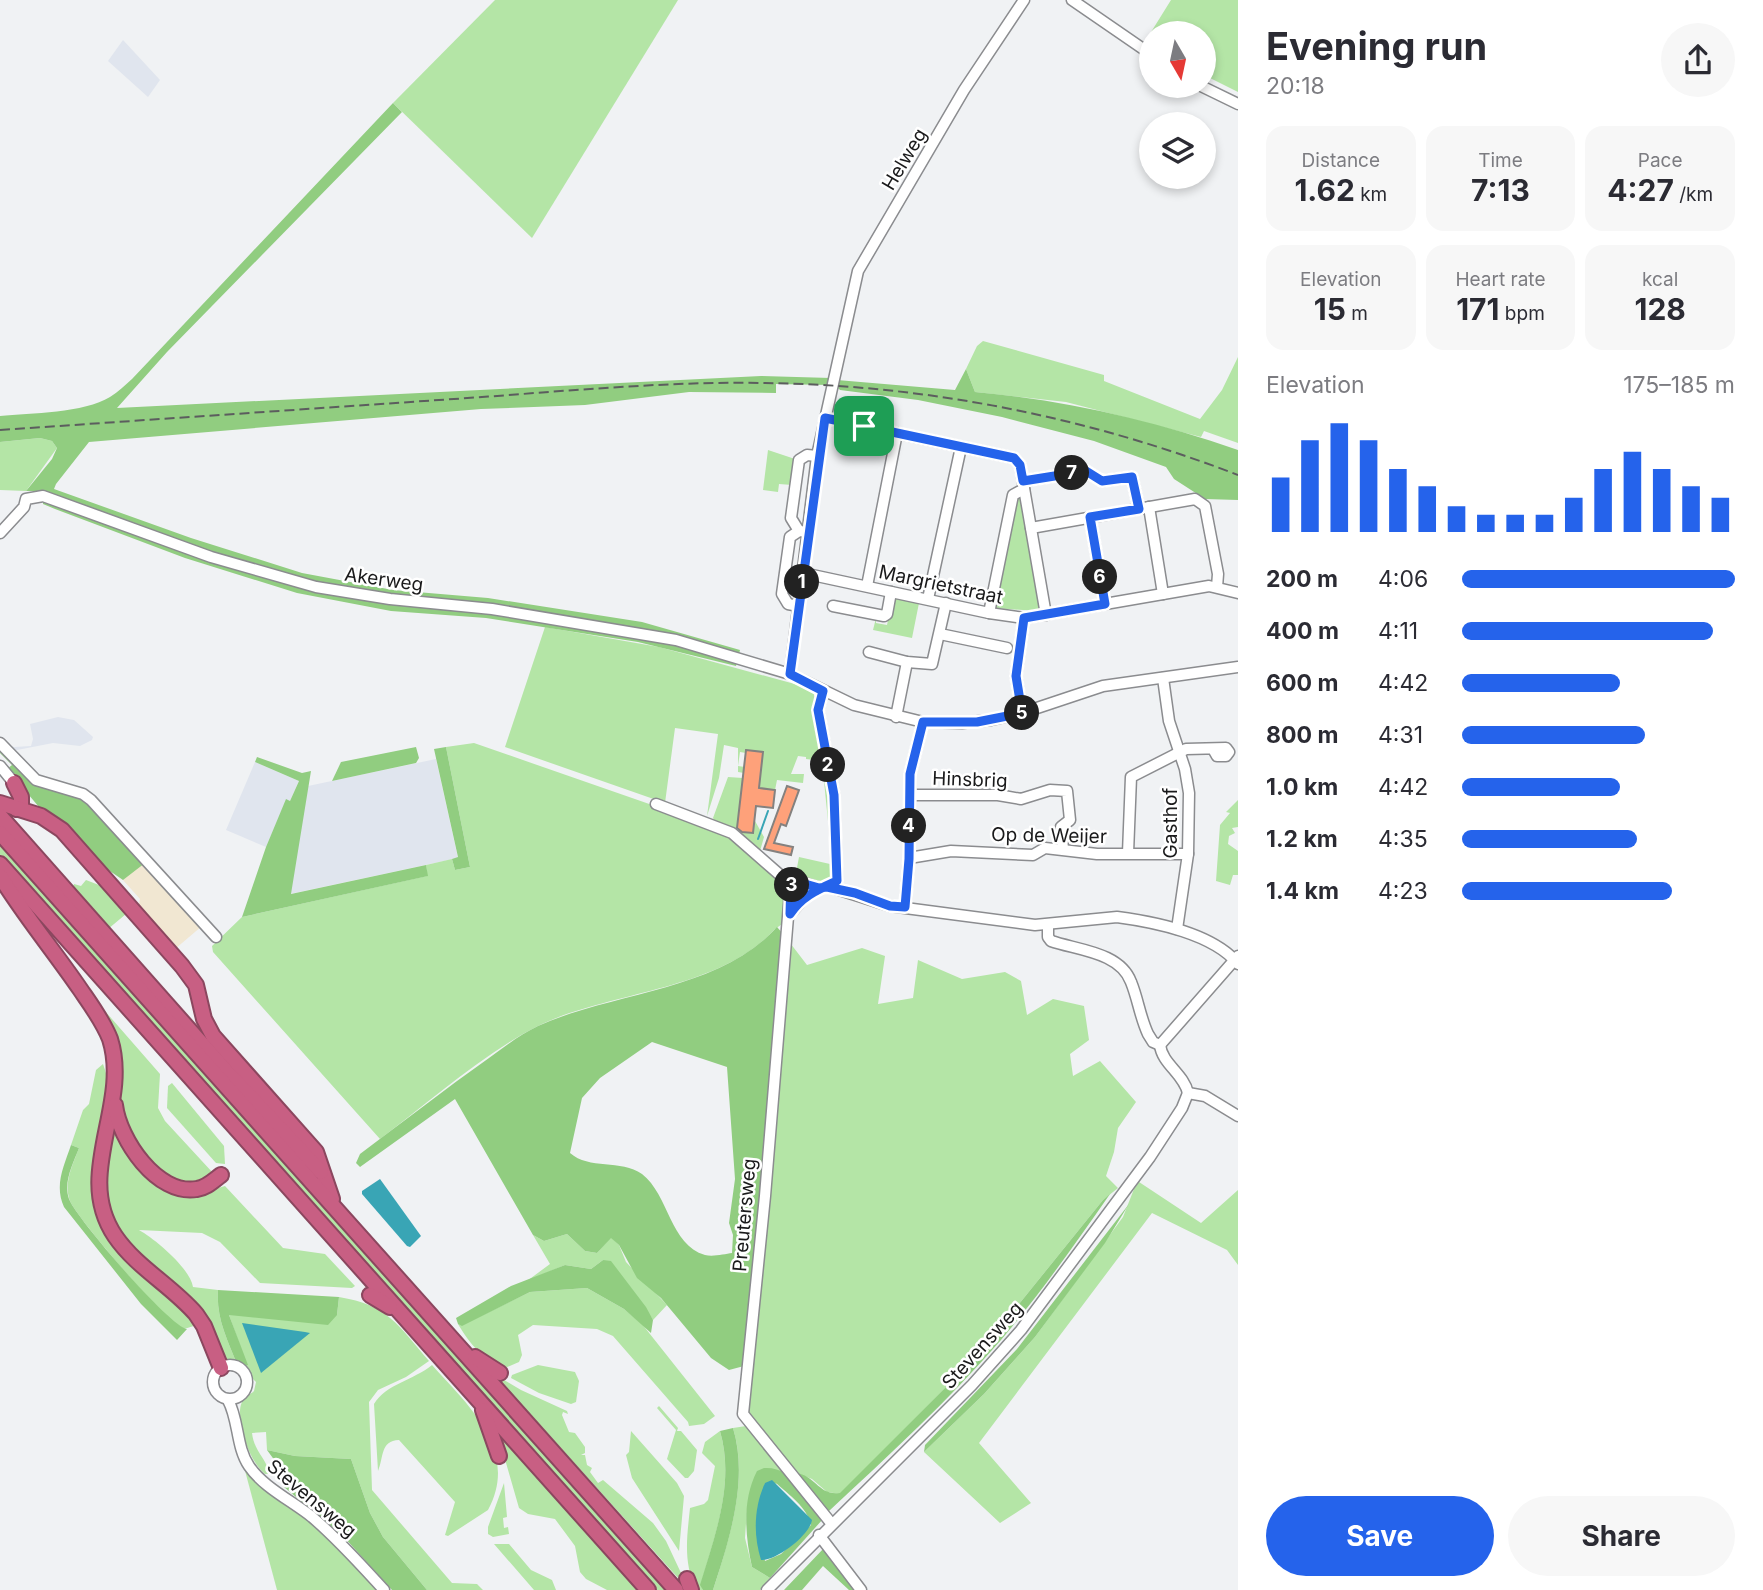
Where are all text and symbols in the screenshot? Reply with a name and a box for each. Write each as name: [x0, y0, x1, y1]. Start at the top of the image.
north arrow: [1139, 21, 1216, 98]
map controls: [1139, 21, 1216, 189]
text: Evening run: [1266, 23, 1487, 69]
button: share: [1661, 23, 1735, 97]
text: 20:18: [1266, 72, 1325, 100]
button: layers: [1139, 112, 1216, 189]
street label: Helweg: [877, 124, 932, 194]
text: Distance: [1302, 149, 1380, 172]
text: Time: [1478, 149, 1523, 172]
text: Pace: [1638, 149, 1683, 172]
text: 1.62: [1294, 172, 1355, 208]
text: 7:13: [1471, 172, 1530, 208]
text: 4:27: [1607, 172, 1674, 208]
text: km: [1355, 183, 1387, 206]
text: /km: [1674, 183, 1713, 206]
text: Elevation: [1300, 268, 1382, 291]
text: Heart rate: [1455, 268, 1545, 291]
text: kcal: [1642, 268, 1678, 291]
text: 15: [1314, 291, 1346, 327]
text: 171: [1456, 291, 1500, 327]
text: 128: [1634, 291, 1686, 327]
text: m: [1346, 302, 1368, 325]
text: bpm: [1500, 302, 1545, 325]
text: Elevation: [1266, 371, 1365, 399]
text: 175–185 m: [1623, 371, 1735, 399]
pin: [834, 396, 894, 456]
icon: arrive: [845, 407, 883, 445]
pin: 7: [1054, 456, 1090, 490]
text: 7: [1066, 461, 1077, 484]
street label: Margrietstraat: [877, 560, 1005, 609]
pin: 6: [1082, 560, 1118, 594]
street label: Akerweg: [343, 563, 425, 596]
pin: 1: [784, 564, 820, 600]
text: 6: [1093, 565, 1106, 588]
text: 200 m: [1266, 565, 1338, 593]
text: 4:06: [1378, 565, 1428, 593]
text: 1: [797, 570, 806, 593]
text: 400 m: [1266, 617, 1339, 645]
text: 4:11: [1378, 617, 1418, 645]
text: 600 m: [1266, 669, 1338, 697]
text: 4:42: [1378, 669, 1428, 697]
pin: 5: [1004, 696, 1040, 730]
text: 5: [1015, 701, 1028, 724]
text: 800 m: [1266, 721, 1338, 749]
text: 4:31: [1378, 721, 1423, 749]
pin: 2: [810, 748, 846, 782]
text: 2: [822, 753, 833, 776]
street label: Hinsbrig: [932, 767, 1008, 792]
text: 1.0 km: [1266, 773, 1338, 801]
text: 4:42: [1378, 773, 1428, 801]
street label: Gasthof: [1159, 788, 1182, 858]
pin: 4: [892, 808, 926, 844]
text: 4: [902, 814, 915, 837]
street label: Op de Weijer: [991, 823, 1107, 848]
text: 1.2 km: [1266, 825, 1338, 853]
text: 4:35: [1378, 825, 1428, 853]
pin: 3: [774, 868, 810, 903]
text: 3: [785, 873, 798, 896]
text: 1.4 km: [1266, 877, 1339, 905]
text: 4:23: [1378, 877, 1428, 905]
street label: Preutersweg: [728, 1157, 761, 1273]
street label: Stevensweg: [937, 1297, 1028, 1394]
street label: Stevensweg: [262, 1454, 361, 1542]
button: Save: [1266, 1496, 1494, 1576]
button: Share: [1508, 1496, 1735, 1576]

